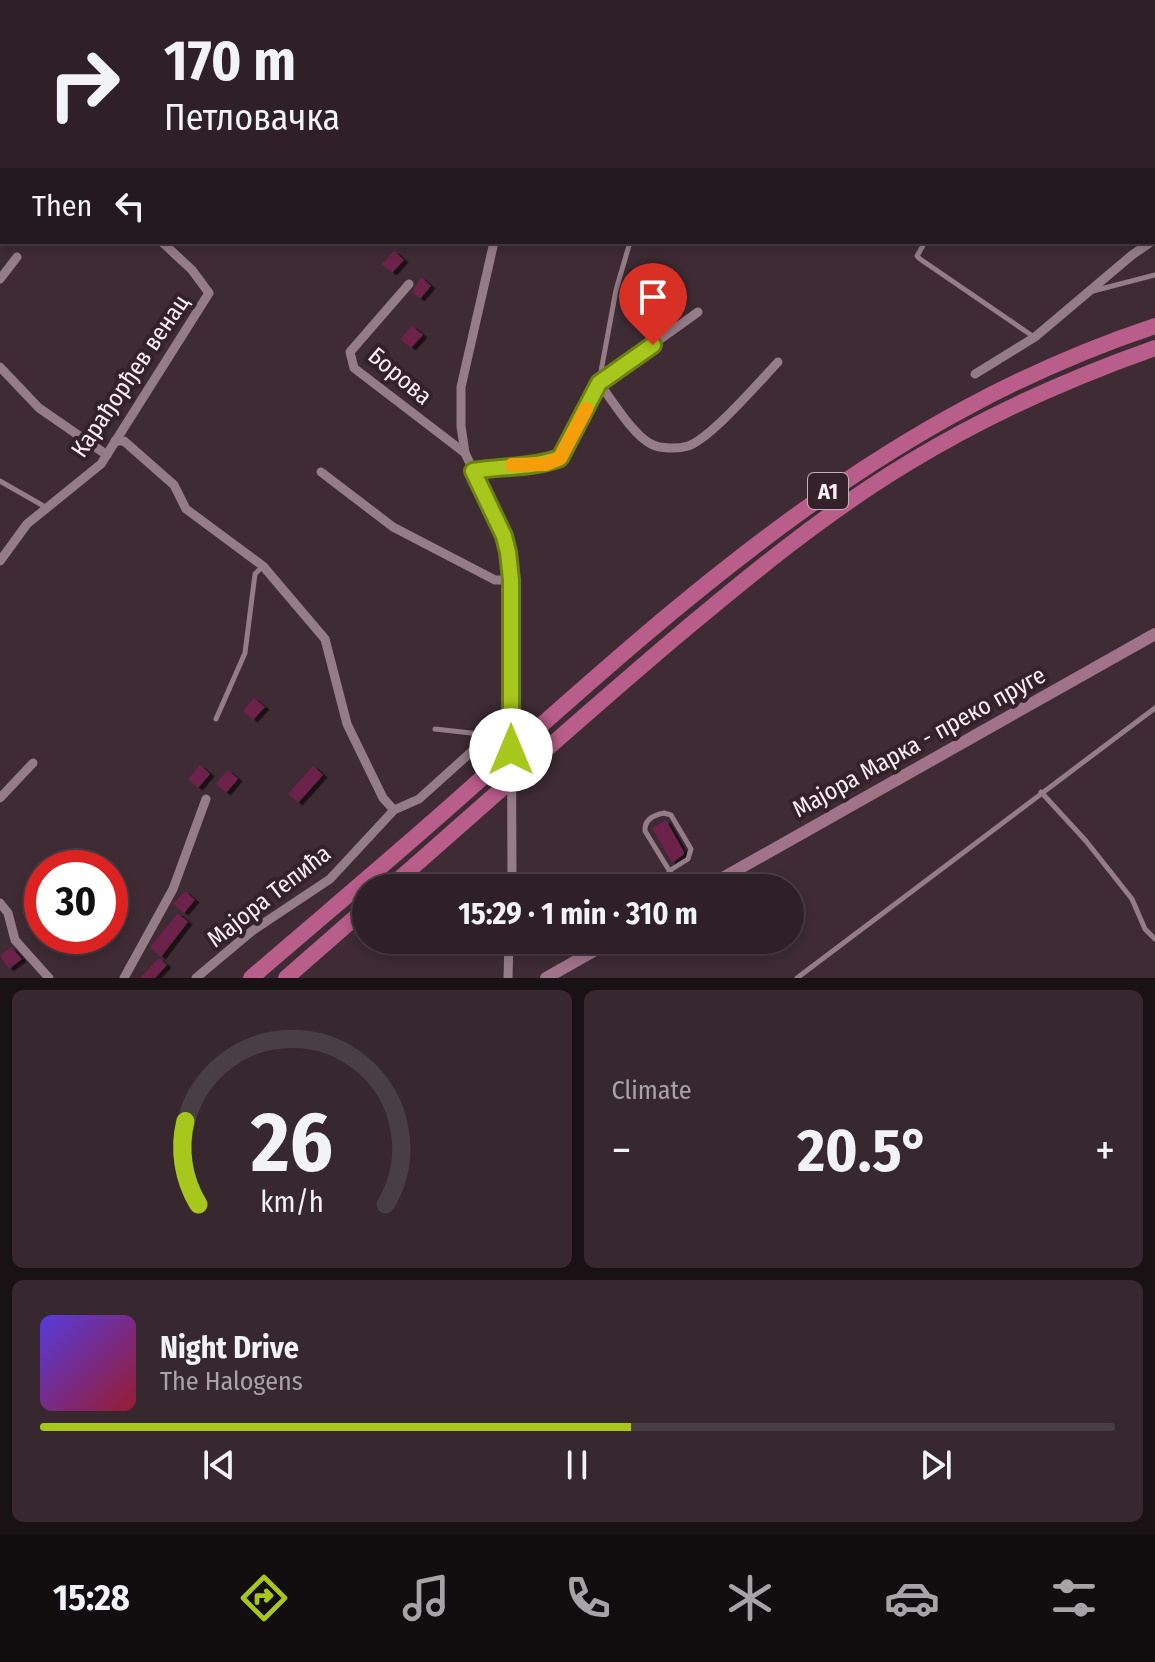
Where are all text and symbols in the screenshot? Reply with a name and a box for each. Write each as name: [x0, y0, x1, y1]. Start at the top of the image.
text: 170 m: [164, 28, 296, 95]
icon: right: [32, 32, 136, 136]
text: Петловачка: [164, 96, 340, 140]
icon: left: [108, 184, 152, 228]
text: Then: [32, 188, 92, 224]
pin: [619, 263, 687, 345]
icon: arrive: [631, 275, 675, 319]
street label: Карађорђев венац: [65, 289, 195, 463]
street label: Борова: [363, 341, 437, 411]
road number: A1: [808, 473, 848, 509]
street label: Мајора Марка - преко пруге: [788, 661, 1050, 823]
position arrow: [469, 708, 553, 792]
street label: Мајора Тепића: [202, 839, 336, 953]
speed limit sign: 30: [24, 850, 128, 954]
text: 15:29 · 1 min · 310 m: [458, 896, 698, 932]
text: Climate: [612, 1075, 692, 1106]
text: 26: [250, 1093, 333, 1193]
text: 20.5°: [797, 1115, 929, 1187]
text: −: [612, 1124, 631, 1177]
text: +: [1095, 1124, 1115, 1177]
text: km/h: [260, 1185, 324, 1220]
text: Night Drive: [160, 1330, 299, 1366]
text: The Halogens: [160, 1366, 303, 1397]
icon: previous: [197, 1443, 241, 1487]
icon: pause: [555, 1443, 599, 1487]
icon: next: [914, 1443, 958, 1487]
icon: directions: [236, 1570, 292, 1626]
icon: music: [398, 1570, 454, 1626]
icon: phone: [560, 1570, 616, 1626]
icon: climate: [722, 1570, 778, 1626]
icon: car: [884, 1570, 940, 1626]
icon: filters: [1046, 1570, 1102, 1626]
text: 15:28: [53, 1576, 130, 1620]

